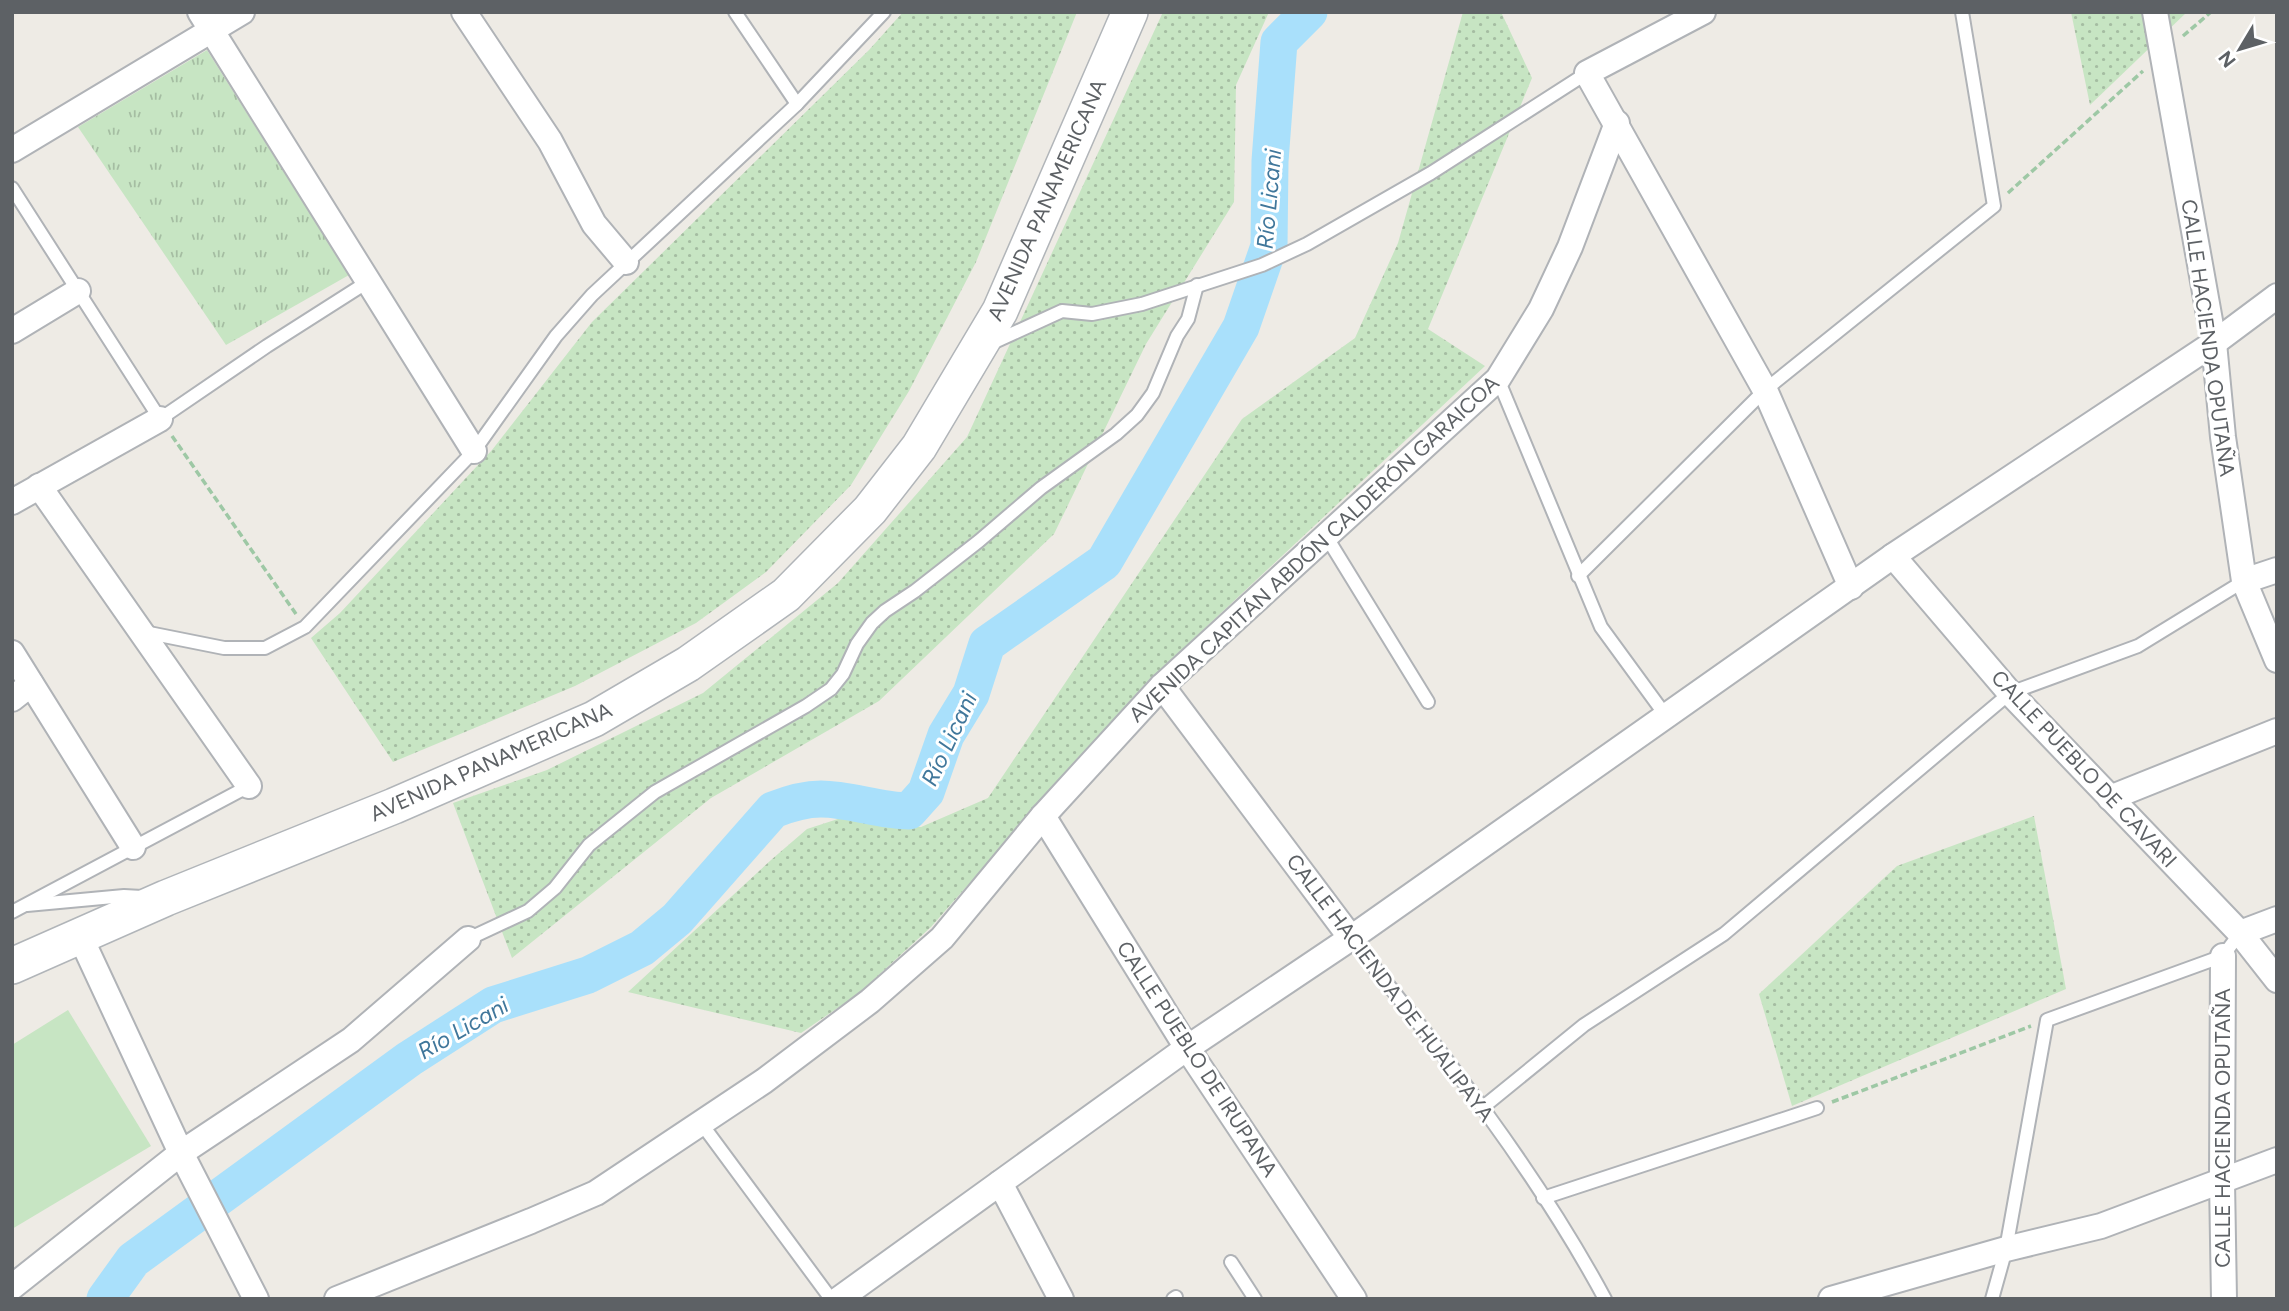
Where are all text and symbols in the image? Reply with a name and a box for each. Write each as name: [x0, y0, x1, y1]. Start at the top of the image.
north arrow: [2205, 14, 2275, 84]
text: N: [2213, 46, 2241, 72]
street label: AVENIDA PANAMERICANA: [982, 75, 1111, 324]
water label: Río Licani: [1251, 147, 1287, 250]
street label: CALLE HACIENDA OPUTAÑA: [2177, 198, 2240, 478]
street label: AVENIDA CAPITÁN ABDÓN CALDERÓN GARAICOA: [1124, 370, 1504, 727]
street label: CALLE PUEBLO DE CAVARI: [1986, 665, 2182, 872]
water label: Río Licani: [915, 687, 983, 790]
street label: AVENIDA PANAMERICANA: [366, 697, 615, 826]
street label: CALLE HACIENDA DE HUALIPAYA: [1282, 849, 1499, 1126]
street label: CALLE PUEBLO DE IRUPANA: [1112, 936, 1283, 1181]
street label: CALLE HACIENDA OPUTAÑA: [2210, 988, 2235, 1268]
water label: Río Licani: [413, 990, 514, 1065]

